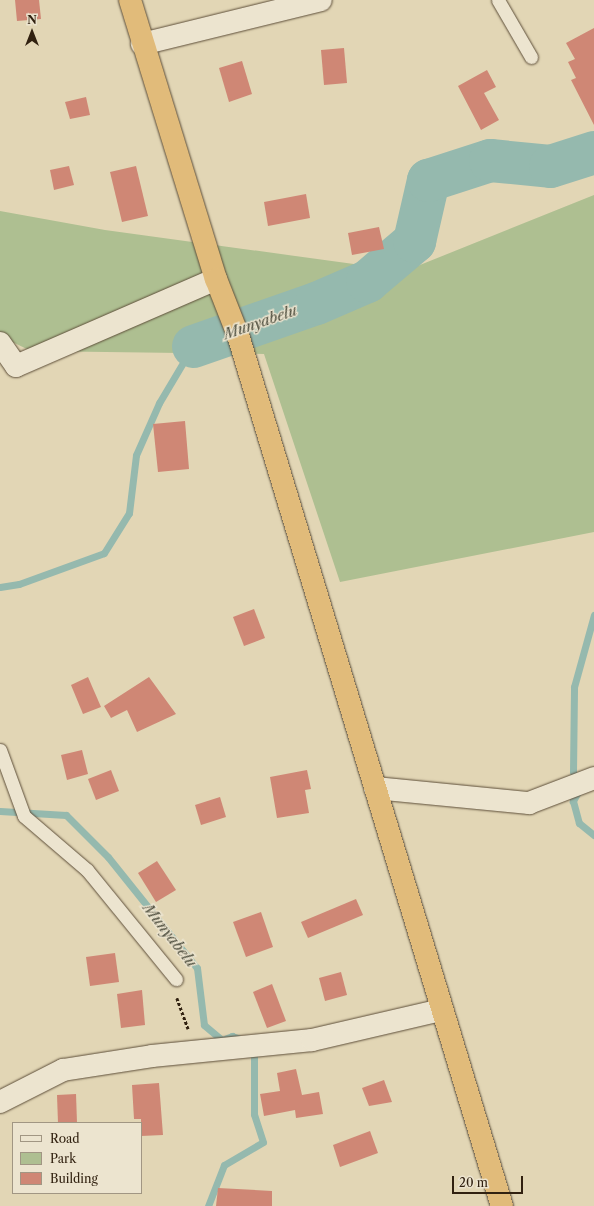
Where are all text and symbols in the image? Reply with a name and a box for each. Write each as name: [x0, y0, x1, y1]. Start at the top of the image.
north arrow: [12, 12, 52, 52]
text: N: [27, 13, 37, 27]
water label: Munyabelu: [221, 301, 299, 343]
water label: Munyabelu: [139, 899, 201, 971]
legend: [12, 1122, 142, 1194]
text: Road: [50, 1131, 80, 1146]
text: Park: [50, 1151, 76, 1166]
scale bar: [454, 1168, 525, 1194]
text: Building: [50, 1171, 98, 1186]
text: 20 m: [459, 1175, 488, 1190]

